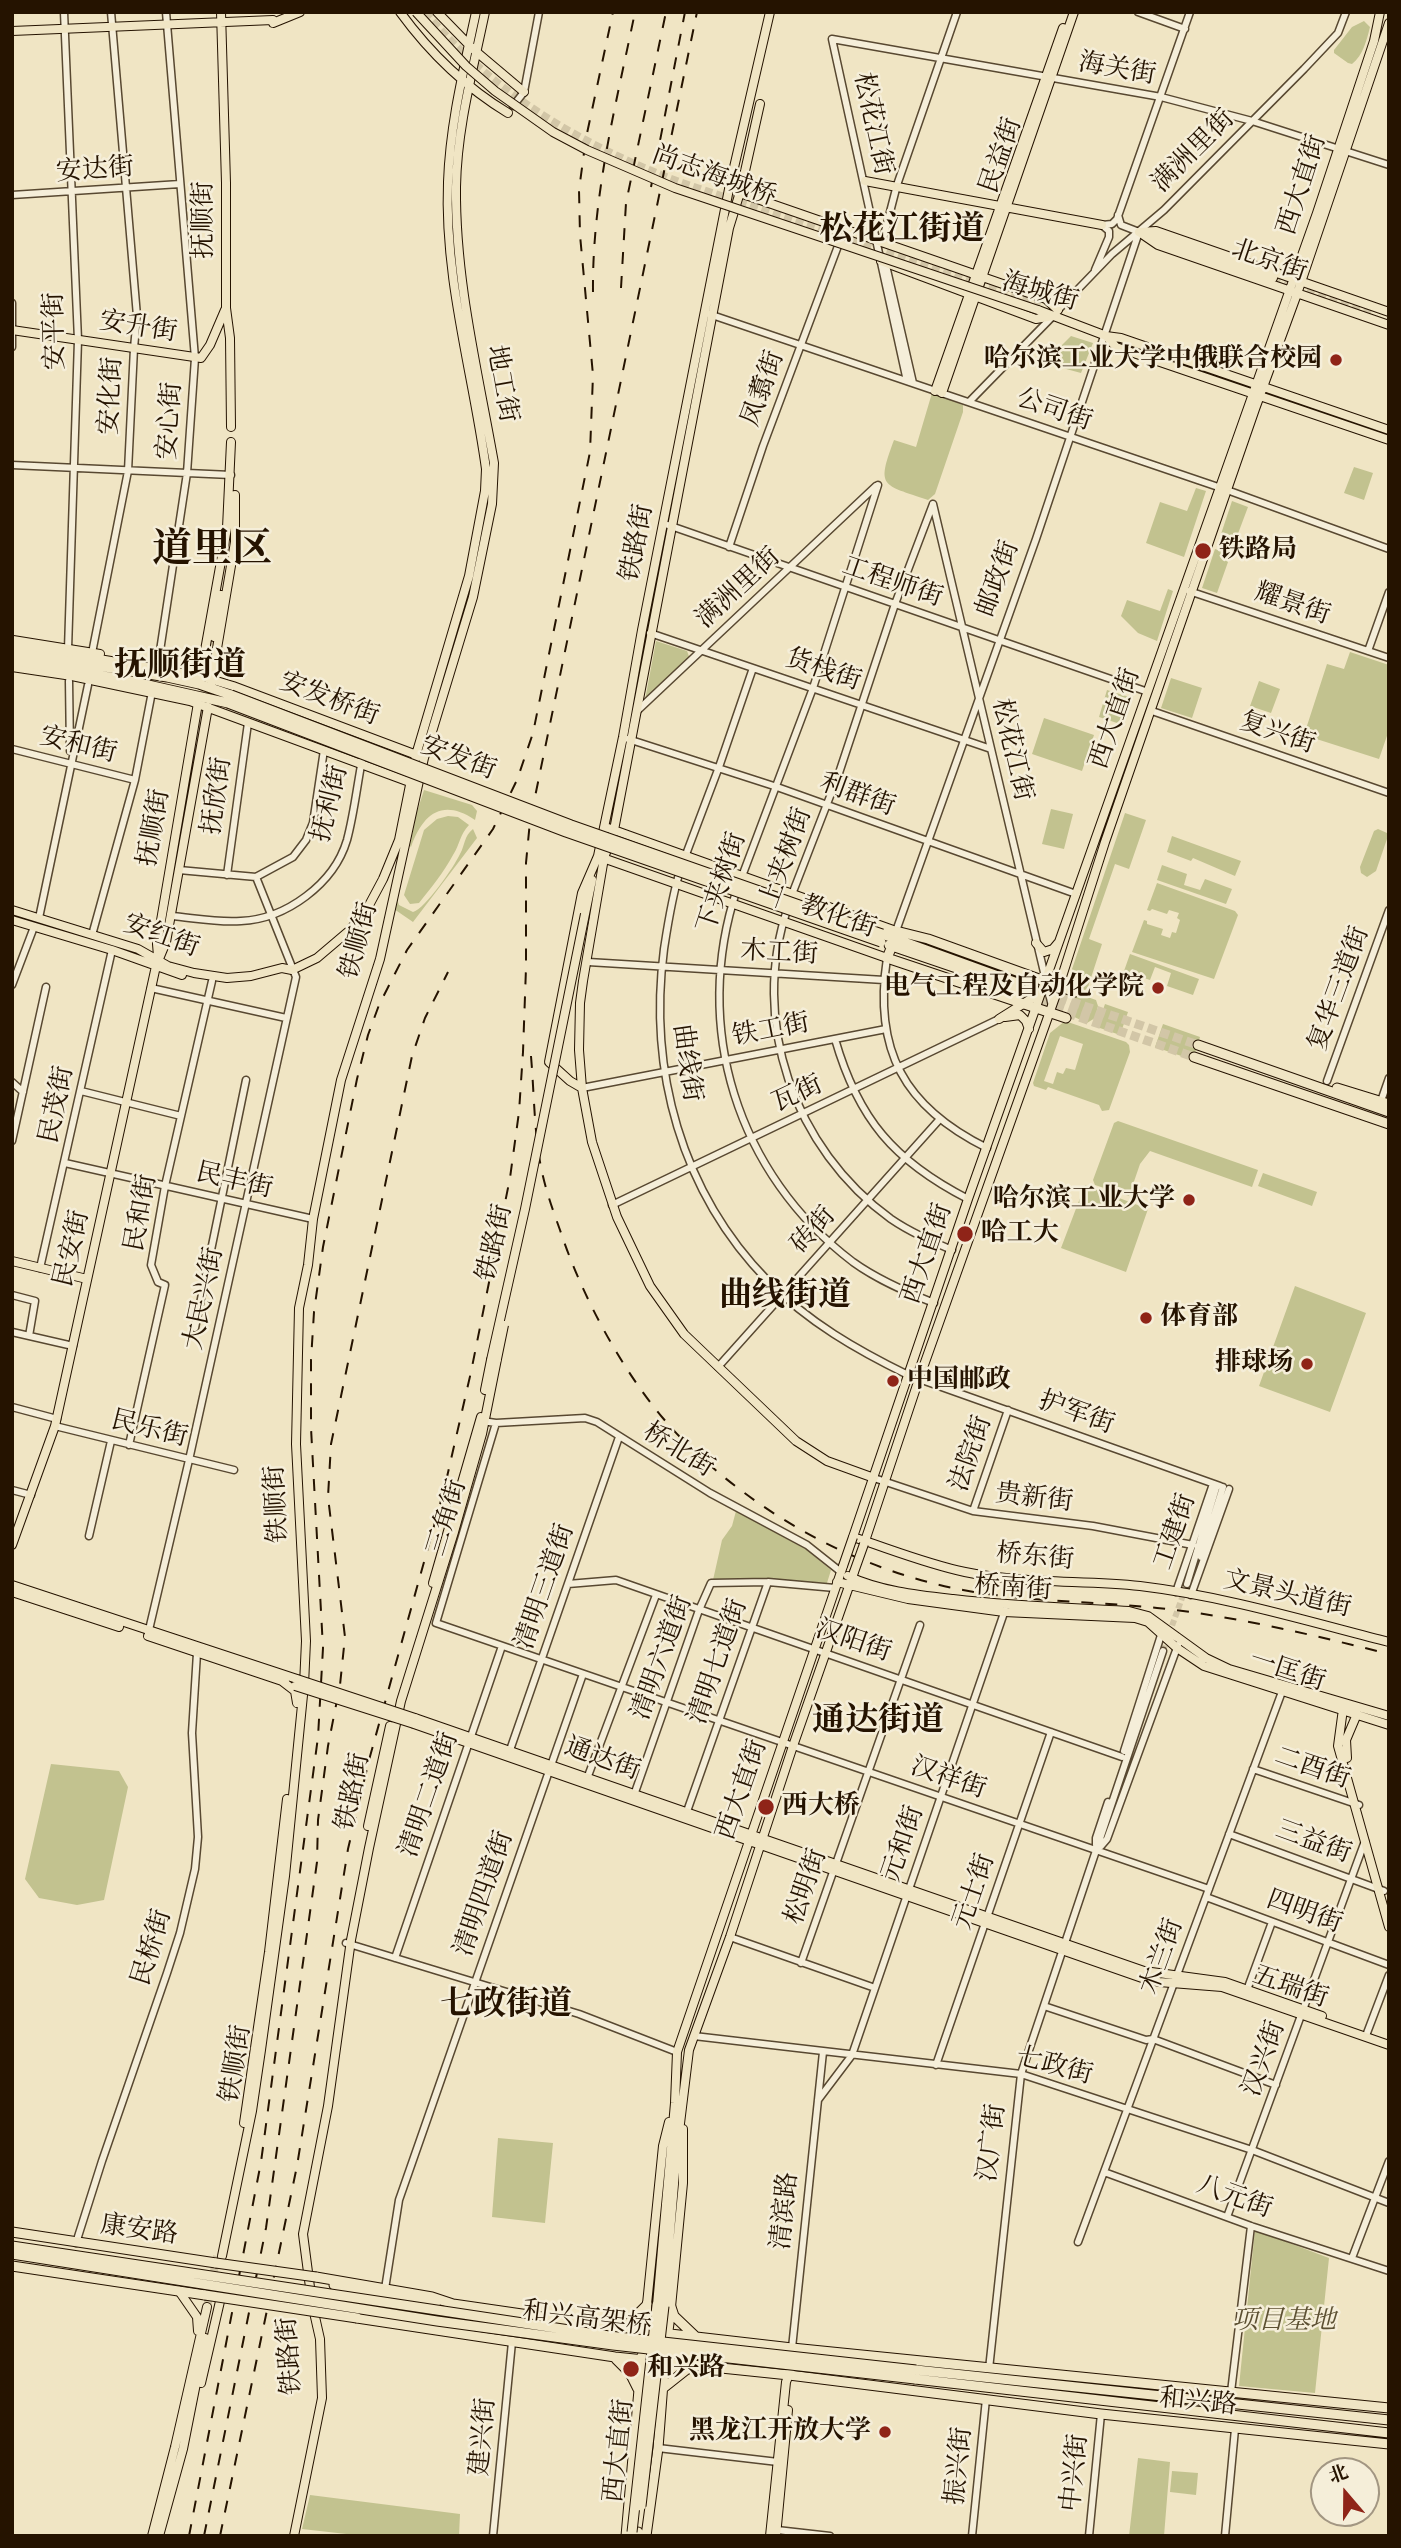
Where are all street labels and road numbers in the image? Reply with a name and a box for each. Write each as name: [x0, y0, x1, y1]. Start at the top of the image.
street label: 海关街: [1076, 48, 1158, 92]
street label: 松花江街: [846, 70, 898, 178]
street label: 满洲里街: [1146, 104, 1242, 200]
street label: 民益街: [975, 114, 1029, 198]
street label: 西大直街: [1272, 131, 1334, 239]
street label: 尚志海城桥: [648, 140, 780, 214]
street label: 安达街: [55, 153, 135, 189]
street label: 抚顺街: [189, 181, 221, 259]
street label: 北京街: [1227, 235, 1311, 289]
street label: 海城街: [998, 267, 1082, 319]
street label: 安平街: [40, 292, 72, 370]
street label: 安升街: [97, 306, 179, 350]
street label: 地工街: [479, 343, 523, 425]
street label: 凤翥街: [736, 347, 792, 431]
street label: 安化街: [94, 356, 130, 436]
street label: 安心街: [153, 381, 189, 461]
street label: 公司街: [1012, 384, 1096, 438]
street label: 铁路街: [615, 502, 661, 584]
street label: 邮政街: [971, 537, 1027, 621]
street label: 满洲里街: [690, 542, 788, 636]
street label: 工程师街: [838, 551, 946, 615]
street label: 耀景街: [1250, 578, 1334, 632]
street label: 货栈街: [781, 644, 865, 698]
street label: 西大直街: [1084, 665, 1148, 773]
street label: 安发桥街: [275, 667, 383, 733]
street label: 松花江街: [984, 696, 1038, 804]
street label: 复兴街: [1235, 707, 1319, 761]
street label: 安和街: [36, 721, 120, 771]
street label: 安发街: [416, 730, 500, 788]
street label: 抚欣街: [197, 755, 239, 837]
street label: 抚利街: [306, 762, 356, 846]
street label: 利群街: [815, 768, 899, 824]
street label: 抚顺街: [133, 787, 177, 869]
street label: 上夹树街: [755, 804, 819, 912]
street label: 下夹树街: [692, 829, 754, 937]
street label: 教化街: [796, 891, 880, 945]
street label: 铁顺街: [335, 899, 385, 983]
street label: 安红街: [119, 909, 203, 965]
street label: 复华三道街: [1303, 923, 1377, 1055]
street label: 木工街: [739, 936, 819, 972]
street label: 铁工街: [730, 1008, 812, 1054]
street label: 曲线街: [665, 1022, 707, 1104]
street label: 民茂街: [35, 1064, 81, 1146]
street label: 瓦街: [768, 1070, 828, 1120]
street label: 民丰街: [192, 1158, 276, 1206]
street label: 民和街: [120, 1172, 164, 1254]
street label: 西大直街: [896, 1200, 960, 1308]
street label: 铁路街: [472, 1201, 520, 1285]
street label: 砖街: [785, 1201, 843, 1261]
street label: 民安街: [49, 1207, 97, 1291]
street label: 大民兴街: [179, 1245, 231, 1353]
street label: 护军街: [1034, 1386, 1118, 1442]
street label: 民乐街: [107, 1405, 191, 1455]
street label: 法院街: [945, 1412, 999, 1496]
street label: 桥北街: [637, 1417, 719, 1485]
street label: 铁顺街: [260, 1464, 296, 1544]
street label: 三角街: [422, 1476, 474, 1560]
street label: 贵新街: [993, 1479, 1075, 1519]
street label: 工建街: [1149, 1490, 1203, 1574]
street label: 清明三道街: [510, 1520, 582, 1654]
street label: 桥东街: [995, 1539, 1075, 1577]
street label: 文景头道街: [1220, 1565, 1354, 1625]
street label: 桥南街: [973, 1571, 1053, 1607]
street label: 清明六道街: [626, 1592, 700, 1724]
street label: 清明七道街: [683, 1595, 755, 1729]
street label: 汉阳街: [811, 1615, 895, 1669]
street label: 一匡街: [1245, 1645, 1329, 1699]
street label: 清明二道街: [394, 1728, 466, 1862]
street label: 通达街: [560, 1732, 644, 1788]
street label: 西大直街: [711, 1736, 775, 1844]
street label: 二酉街: [1270, 1742, 1354, 1796]
street label: 铁路街: [331, 1751, 377, 1833]
street label: 汉祥街: [906, 1752, 990, 1806]
street label: 元和街: [877, 1802, 931, 1886]
street label: 三益街: [1271, 1815, 1355, 1871]
street label: 清明四道街: [449, 1827, 521, 1961]
street label: 松明街: [780, 1845, 834, 1929]
street label: 元士街: [948, 1850, 1002, 1934]
street label: 四明街: [1262, 1885, 1346, 1941]
street label: 民桥街: [127, 1906, 179, 1990]
street label: 木兰街: [1135, 1915, 1191, 1999]
street label: 五瑞街: [1248, 1961, 1332, 2015]
street label: 汉兴街: [1237, 2017, 1293, 2101]
street label: 铁顺街: [215, 2023, 259, 2105]
street label: 七政街: [1012, 2042, 1096, 2092]
street label: 汉广街: [973, 2102, 1013, 2184]
street label: 八元街: [1192, 2170, 1276, 2226]
street label: 清滨路: [766, 2171, 806, 2251]
street label: 康安路: [98, 2210, 180, 2252]
street label: 和兴高架桥: [521, 2297, 653, 2343]
street label: 铁路街: [273, 2316, 309, 2396]
street label: 和兴路: [1158, 2383, 1238, 2423]
street label: 建兴街: [465, 2397, 503, 2477]
street label: 西大直街: [599, 2398, 641, 2504]
street label: 振兴街: [940, 2426, 980, 2506]
street label: 中兴街: [1056, 2433, 1096, 2513]

